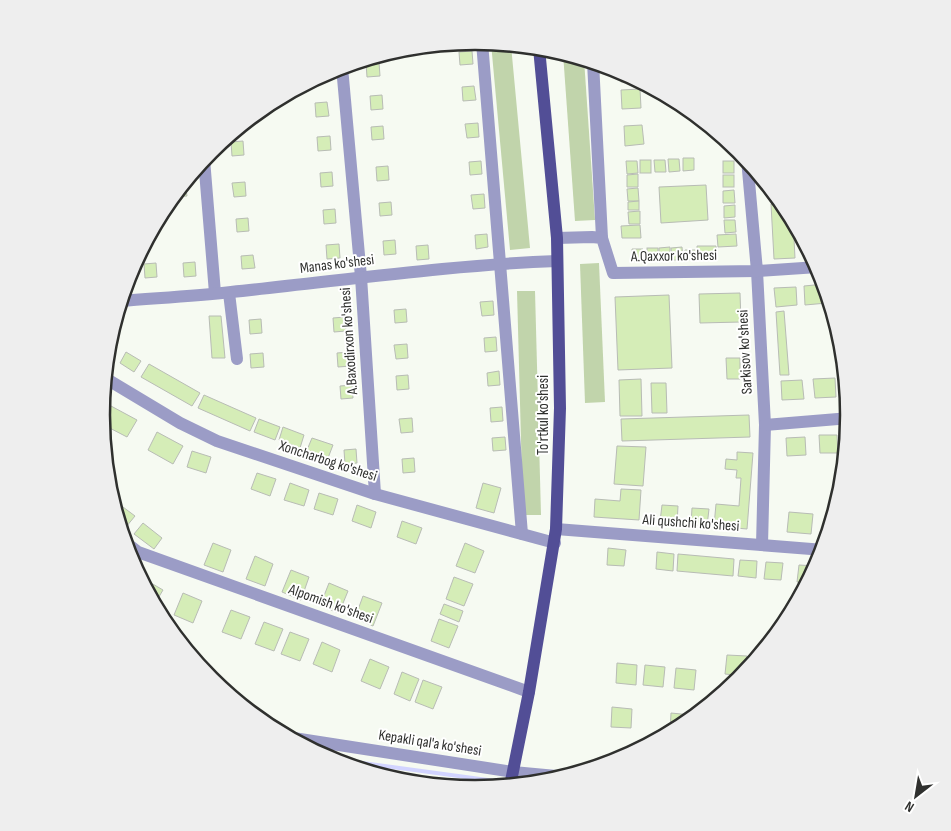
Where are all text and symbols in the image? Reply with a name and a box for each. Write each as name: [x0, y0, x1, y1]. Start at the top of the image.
street label: A.Qaxxor ko'shesi: [630, 246, 717, 266]
street label: Manas ko'shesi: [299, 250, 375, 278]
street label: A.Baxodirxon ko'shesi: [336, 287, 362, 396]
street label: Sarkisov ko'shesi: [733, 309, 757, 395]
street label: To'rtkul ko'shesi: [534, 375, 553, 455]
street label: Xoncharbog ko'shesi: [276, 436, 380, 486]
street label: Ali qushchi ko'shesi: [641, 510, 740, 536]
street label: Alpomish ko'shesi: [285, 580, 376, 628]
street label: Kepakli qal'a ko'shesi: [377, 725, 483, 761]
north arrow: [891, 771, 941, 821]
text: N: [902, 798, 917, 816]

